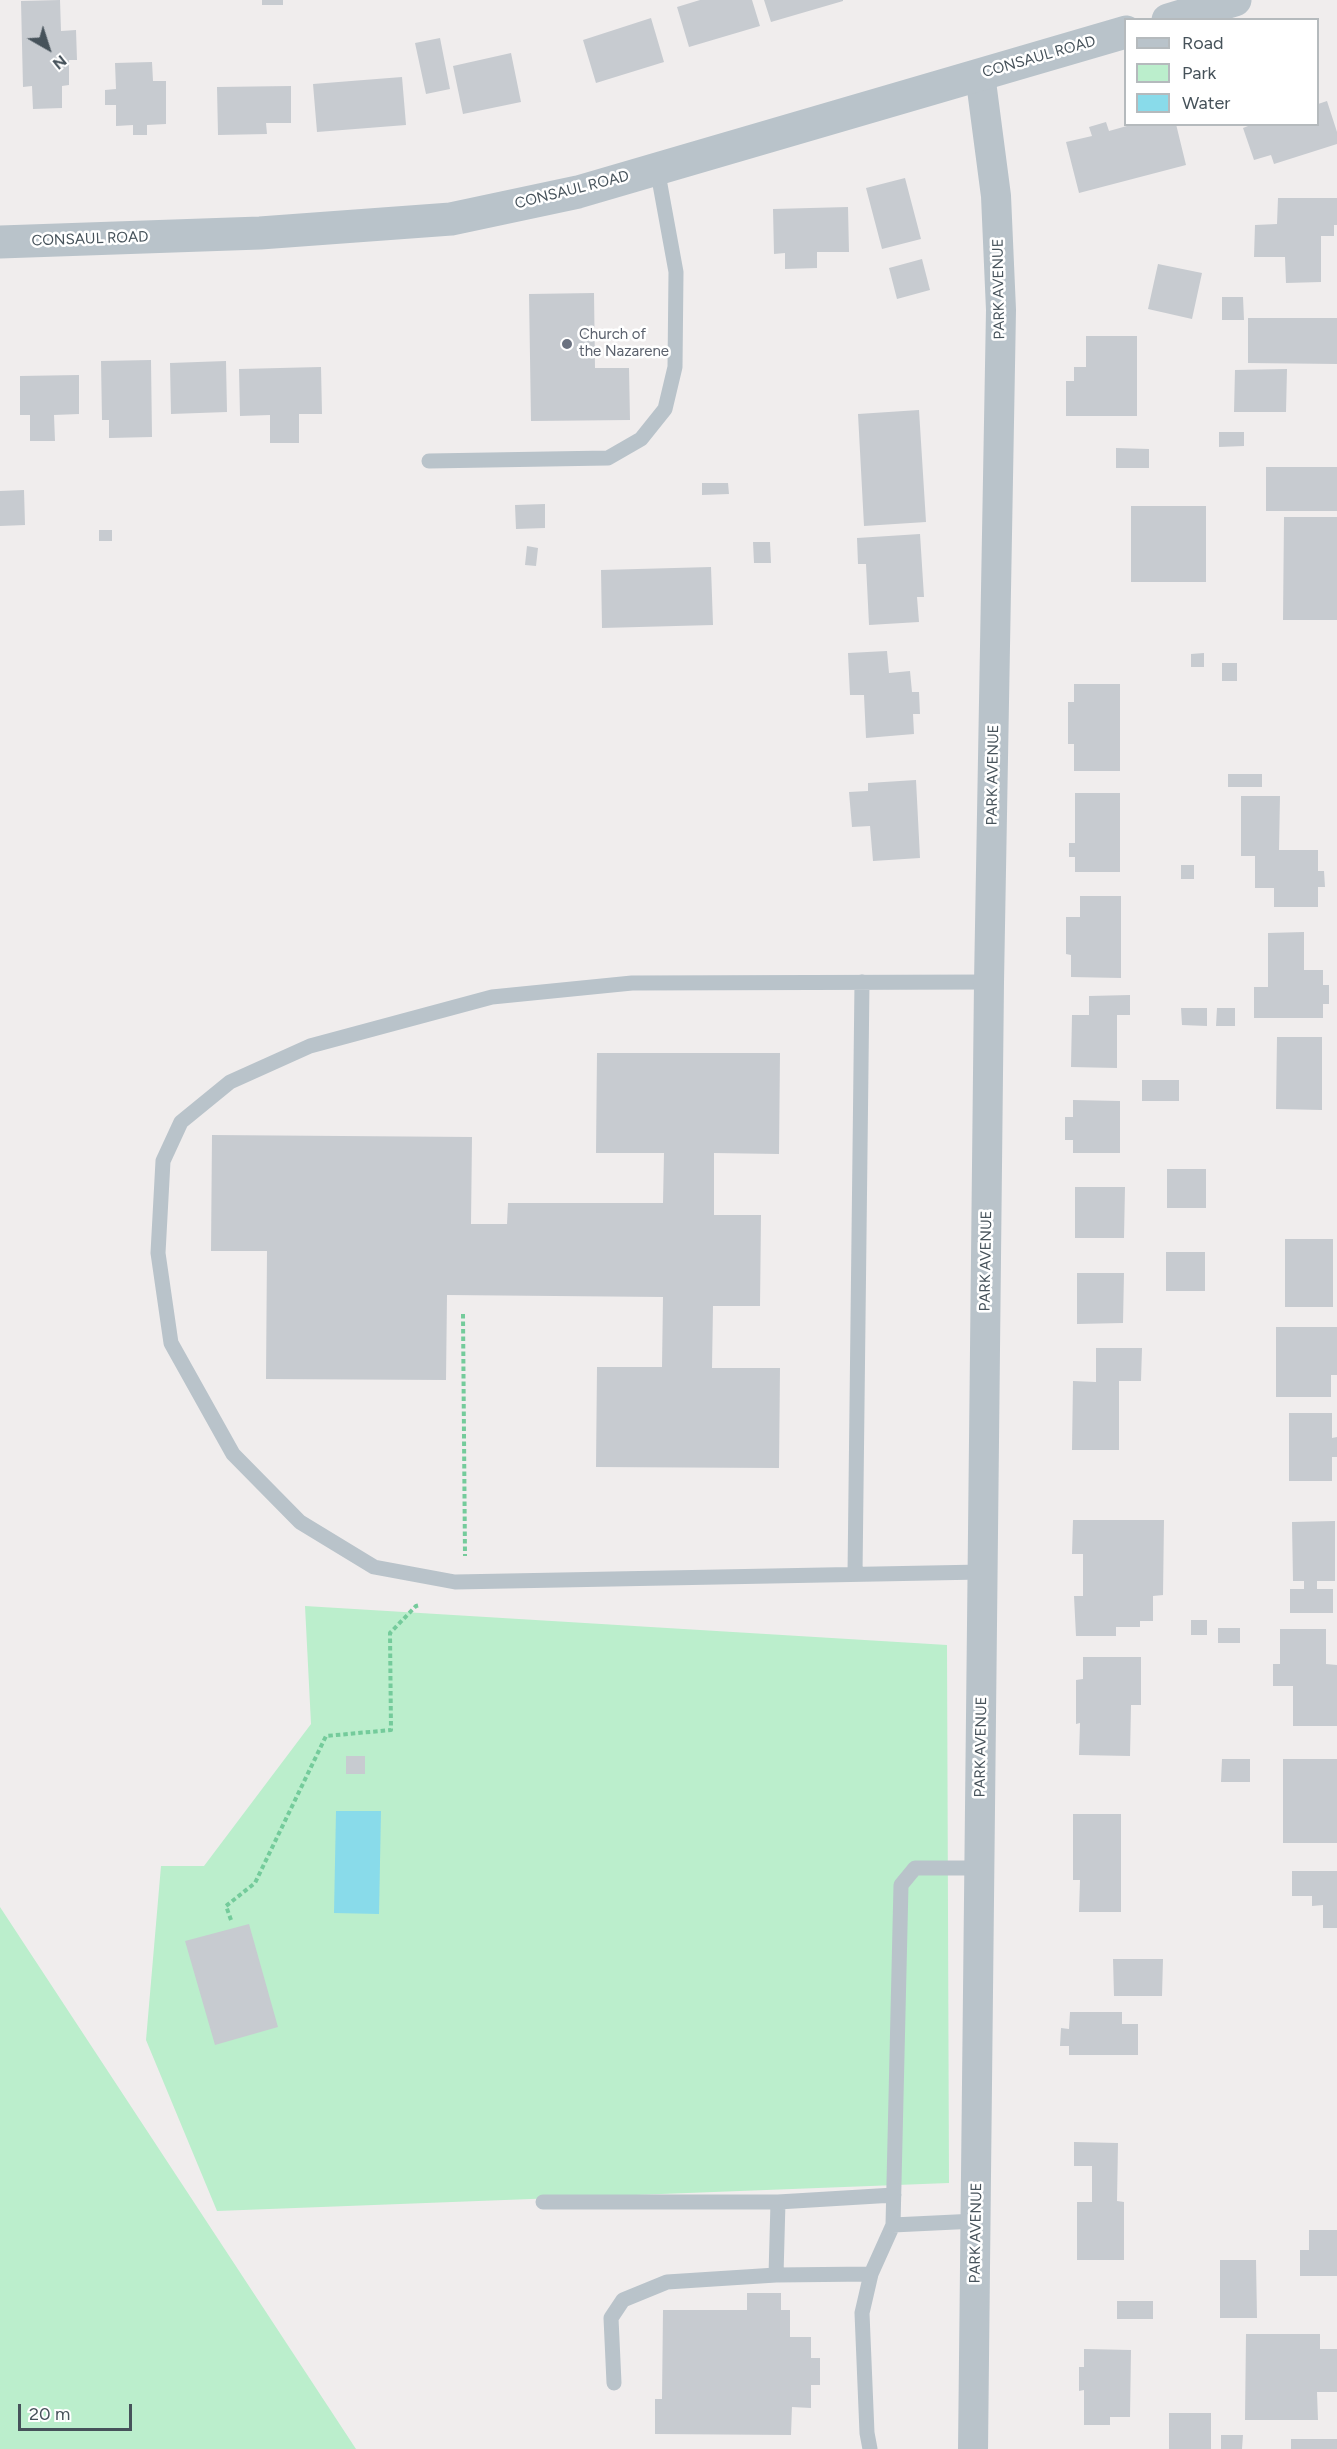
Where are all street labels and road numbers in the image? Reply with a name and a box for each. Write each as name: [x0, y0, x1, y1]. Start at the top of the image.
street label: CONSAUL ROAD: [980, 32, 1098, 82]
street label: CONSAUL ROAD: [513, 167, 631, 213]
street label: CONSAUL ROAD: [31, 228, 149, 250]
street label: PARK AVENUE: [989, 238, 1009, 340]
street label: PARK AVENUE: [983, 724, 1003, 826]
street label: PARK AVENUE: [976, 1210, 996, 1312]
street label: PARK AVENUE: [971, 1696, 991, 1798]
street label: PARK AVENUE: [966, 2182, 986, 2284]

